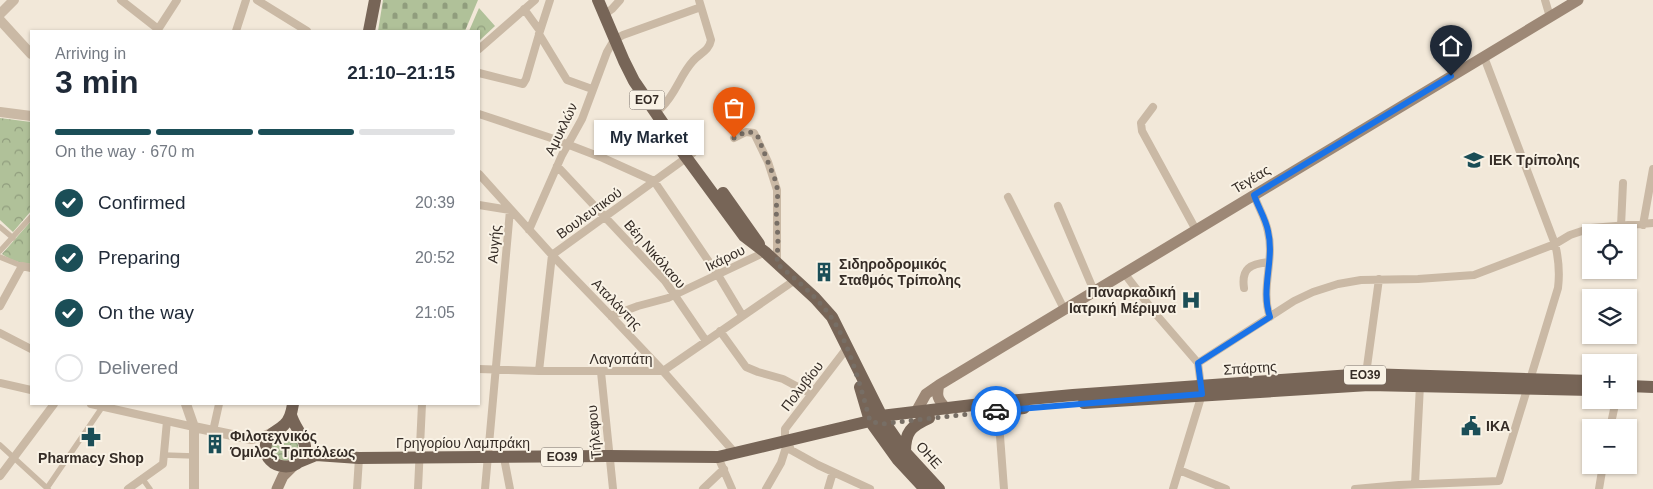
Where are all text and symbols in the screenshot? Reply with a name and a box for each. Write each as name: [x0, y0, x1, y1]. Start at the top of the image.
pin: [1430, 25, 1472, 76]
icon: home: [1437, 32, 1465, 60]
text: Arriving in: [55, 45, 126, 62]
text: 21:10–21:15: [347, 62, 455, 83]
text: 3 min: [55, 64, 139, 100]
pin: [713, 87, 755, 138]
road number: ΕΟ7: [630, 90, 664, 110]
icon: bag: [720, 94, 748, 122]
street label: Αμυκλών: [541, 100, 581, 158]
callout: My Market: [594, 120, 704, 156]
text: My Market: [610, 129, 688, 146]
text: On the way · 670 m: [55, 143, 195, 160]
school or university icon: ΙΕΚ Τρίπολης: [1463, 149, 1485, 171]
place label: ΙΕΚ Τρίπολης: [1489, 152, 1580, 168]
street label: Τεγέας: [1229, 161, 1273, 197]
street label: Βουλευτικού: [553, 184, 625, 242]
icon: check: [55, 189, 83, 217]
text: Confirmed: [98, 192, 186, 213]
text: 20:39: [415, 194, 455, 211]
street label: Βέη Νικόλαου: [621, 217, 689, 291]
street label: Αυγής: [484, 224, 504, 264]
map controls: [1582, 224, 1637, 474]
button: locate: [1582, 224, 1637, 279]
street label: Ικάρου: [703, 242, 747, 274]
icon: check: [55, 244, 83, 272]
text: Preparing: [98, 247, 180, 268]
text: 20:52: [415, 249, 455, 266]
place label: Σιδηροδρομικός Σταθμός Τρίπολης: [839, 256, 961, 288]
building icon: Σιδηροδρομικός Σταθμός Τρίπολης: [813, 261, 835, 283]
street label: Αταλάντης: [589, 275, 645, 333]
place label: Παναρκαδική Ιατρική Μέριμνα: [1069, 284, 1176, 316]
hospital icon: Παναρκαδική Ιατρική Μέριμνα: [1180, 289, 1202, 311]
button: layers: [1582, 289, 1637, 344]
icon: check: [55, 299, 83, 327]
text: On the way: [98, 302, 194, 323]
text: 21:05: [415, 304, 455, 321]
street label: Λαγοπάτη: [590, 351, 652, 367]
button: +: [1582, 354, 1637, 409]
text: Delivered: [98, 357, 178, 378]
street label: Πολυβίου: [778, 358, 826, 414]
street label: Σπάρτης: [1223, 358, 1277, 378]
road number: ΕΟ39: [1344, 366, 1386, 384]
courier: [971, 386, 1021, 436]
icon: car: [982, 397, 1010, 425]
street label: Τήλεφου: [584, 404, 604, 460]
public building icon: ΙΚΑ: [1460, 415, 1482, 437]
place label: ΙΚΑ: [1486, 418, 1510, 434]
button: −: [1582, 419, 1637, 474]
pharmacy icon: Pharmacy Shop: [80, 426, 102, 448]
place label: Φιλοτεχνικός Όμιλος Τριπόλεως: [229, 428, 355, 460]
building icon: Φιλοτεχνικός Όμιλος Τριπόλεως: [204, 433, 226, 455]
street label: Γρηγορίου Λαμπράκη: [396, 435, 530, 451]
street label: ΟΗΕ: [913, 438, 945, 472]
road number: ΕΟ39: [541, 448, 583, 467]
place label: Pharmacy Shop: [38, 450, 144, 466]

